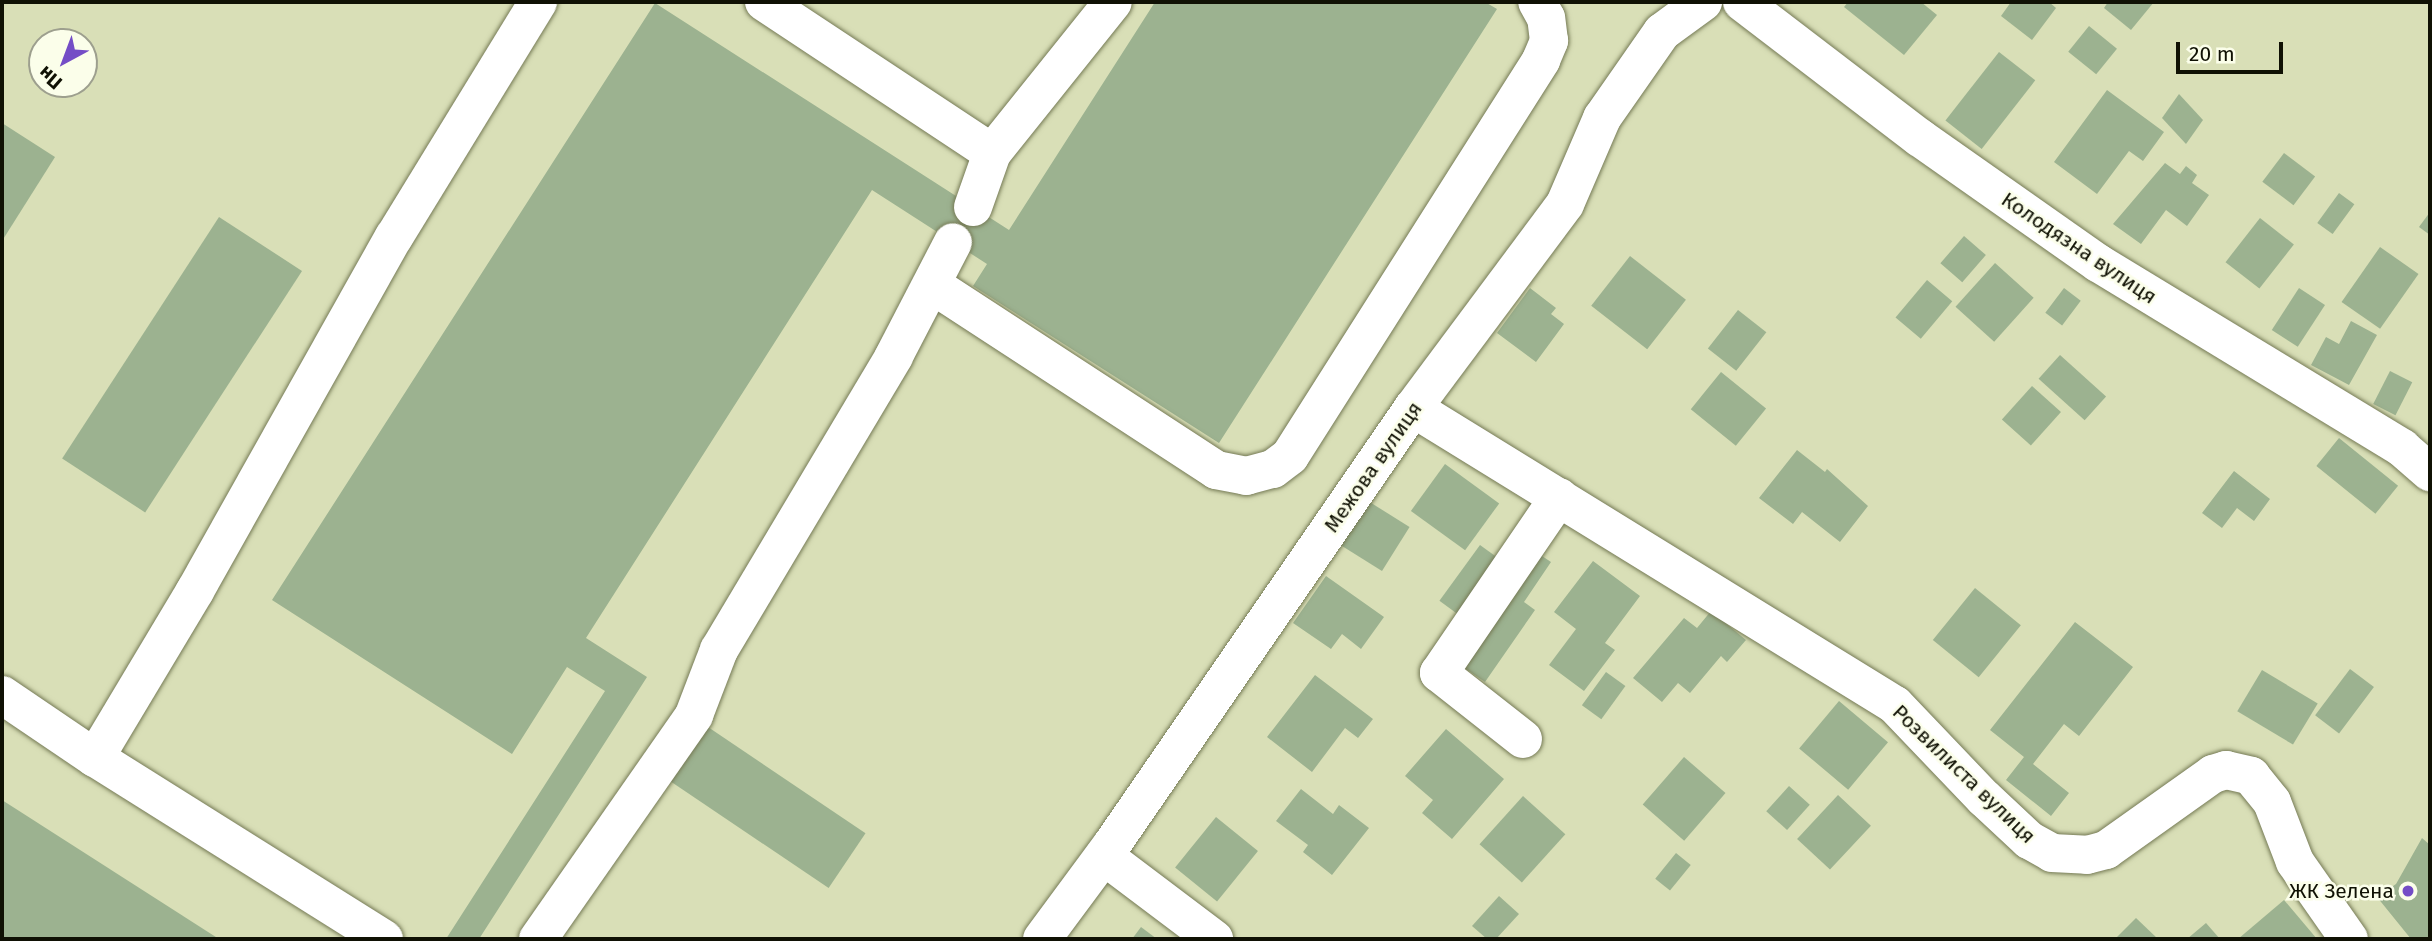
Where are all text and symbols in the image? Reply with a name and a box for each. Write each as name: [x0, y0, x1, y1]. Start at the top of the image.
north arrow: [28, 28, 98, 98]
scale bar: [2180, 28, 2287, 72]
text: 20 m: [2189, 41, 2235, 67]
text: Пн: [34, 61, 67, 94]
street label: Колодязна вулиця: [1997, 187, 2161, 309]
street label: Межова вулиця: [1319, 397, 1427, 537]
street label: Розвилиста вулиця: [1887, 699, 2041, 849]
place label: ЖК Зелена: [2289, 878, 2394, 904]
marker: ЖК Зелена: [2400, 883, 2416, 899]

